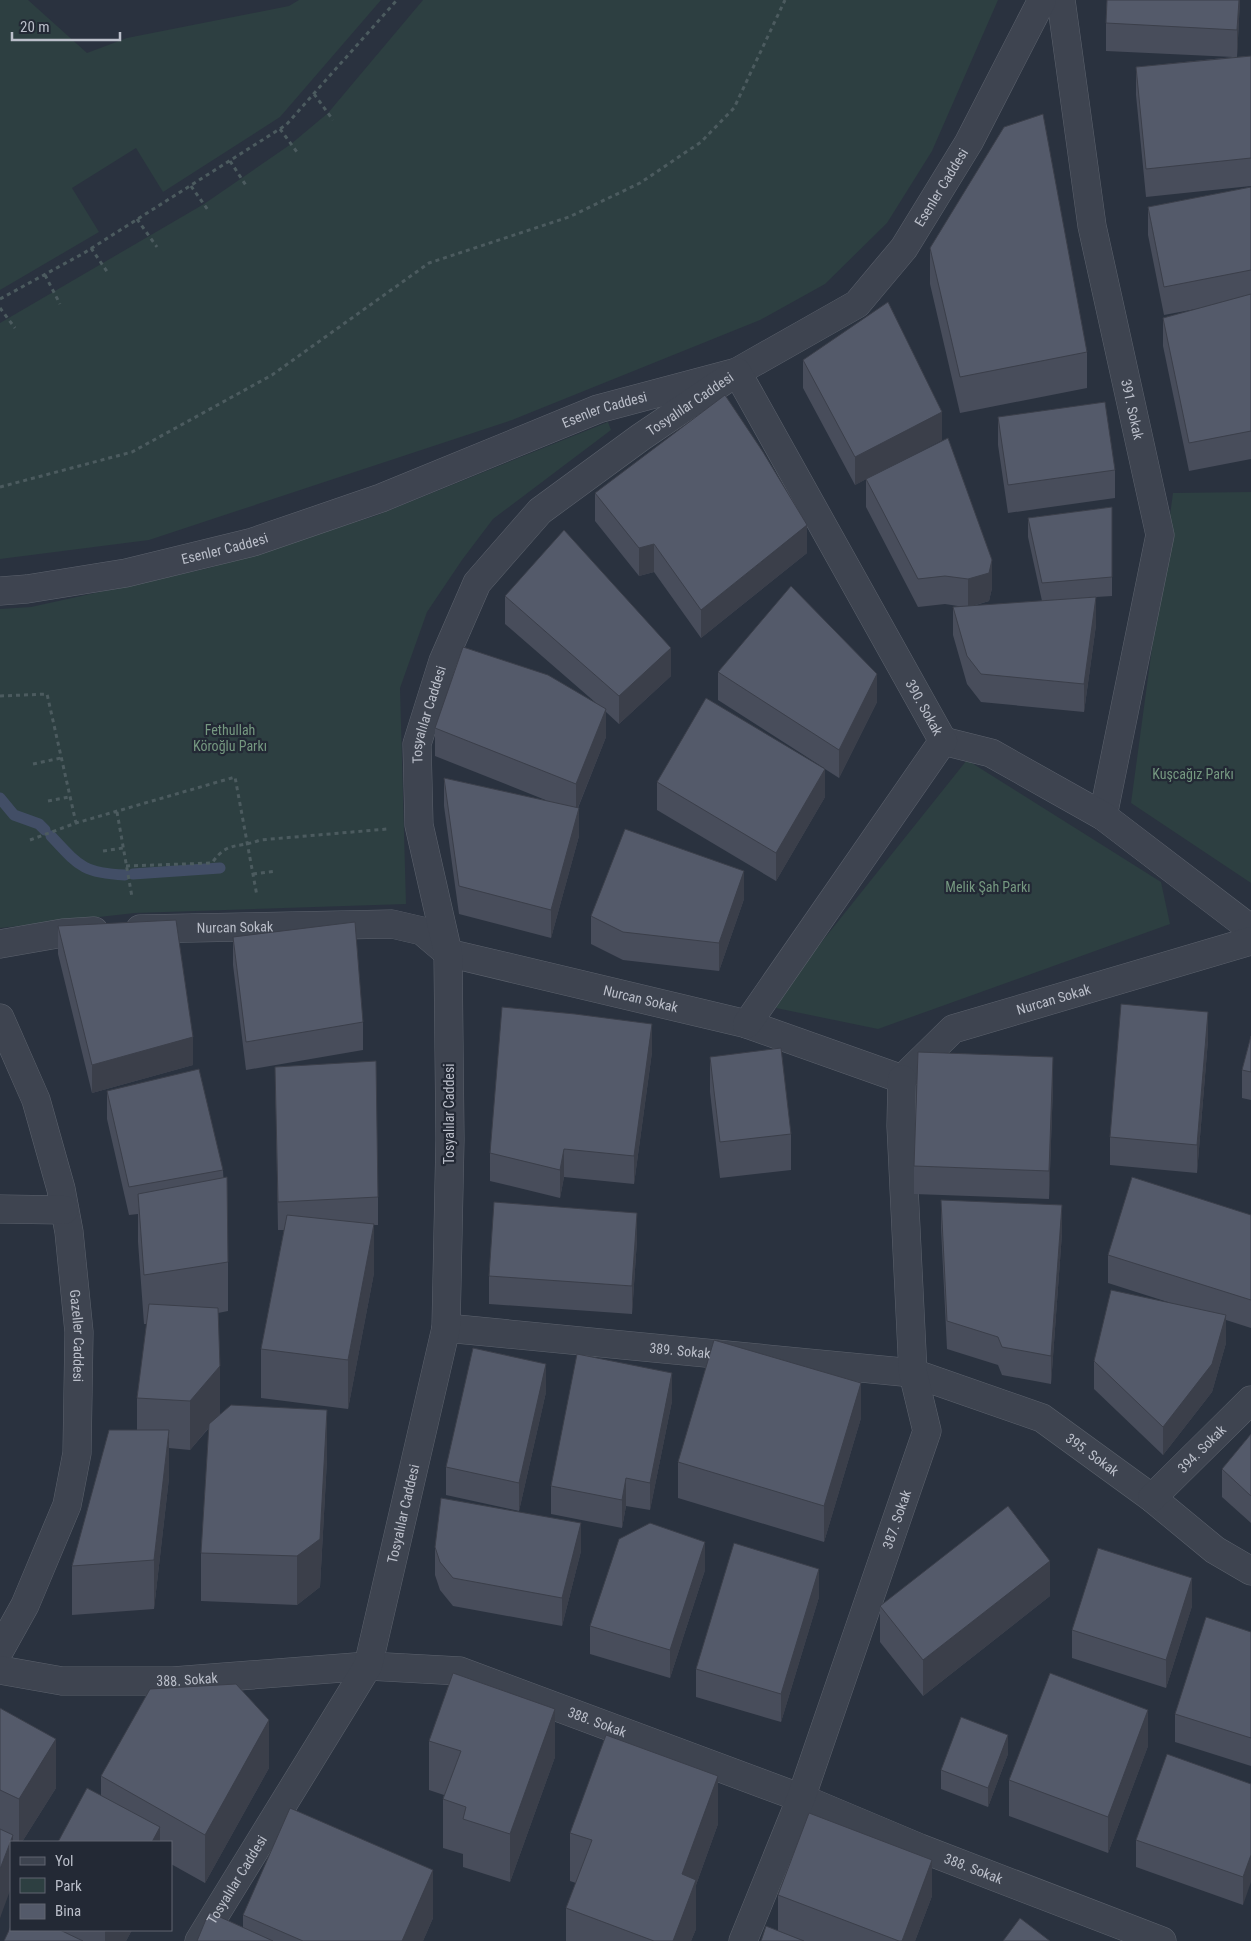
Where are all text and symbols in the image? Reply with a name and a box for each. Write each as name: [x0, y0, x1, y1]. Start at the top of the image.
scale bar: [12, 10, 120, 42]
text: 20 m: [20, 18, 50, 36]
street label: Esenler Caddesi: [911, 145, 971, 229]
street label: Tosyalılar Caddesi: [644, 369, 736, 439]
street label: 391. Sokak: [1118, 378, 1147, 442]
street label: Esenler Caddesi: [559, 388, 649, 431]
street label: Esenler Caddesi: [180, 529, 270, 567]
street label: Tosyalılar Caddesi: [409, 664, 449, 764]
street label: 390. Sokak: [902, 677, 947, 739]
park label: Fethullah Köroğlu Parkı: [193, 722, 267, 754]
park label: Kuşcağız Parkı: [1152, 766, 1234, 782]
park label: Melik Şah Parkı: [945, 879, 1031, 895]
street label: Nurcan Sokak: [197, 918, 274, 936]
street label: Nurcan Sokak: [1015, 981, 1093, 1018]
street label: Nurcan Sokak: [602, 982, 680, 1016]
street label: Tosyalılar Caddesi: [441, 1063, 457, 1165]
street label: Gazeller Caddesi: [67, 1289, 87, 1382]
street label: 389. Sokak: [649, 1340, 712, 1362]
street label: 394. Sokak: [1174, 1421, 1230, 1476]
street label: 395. Sokak: [1063, 1430, 1122, 1480]
street label: Tosyalılar Caddesi: [384, 1463, 422, 1565]
street label: 387. Sokak: [879, 1487, 914, 1551]
street label: 388. Sokak: [156, 1670, 219, 1689]
street label: 388. Sokak: [566, 1704, 629, 1741]
street label: Tosyalılar Caddesi: [203, 1832, 270, 1927]
legend: [10, 1841, 172, 1931]
street label: 388. Sokak: [942, 1850, 1006, 1887]
text: Yol: [55, 1852, 73, 1870]
text: Park: [55, 1877, 82, 1895]
text: Bina: [55, 1902, 81, 1920]

